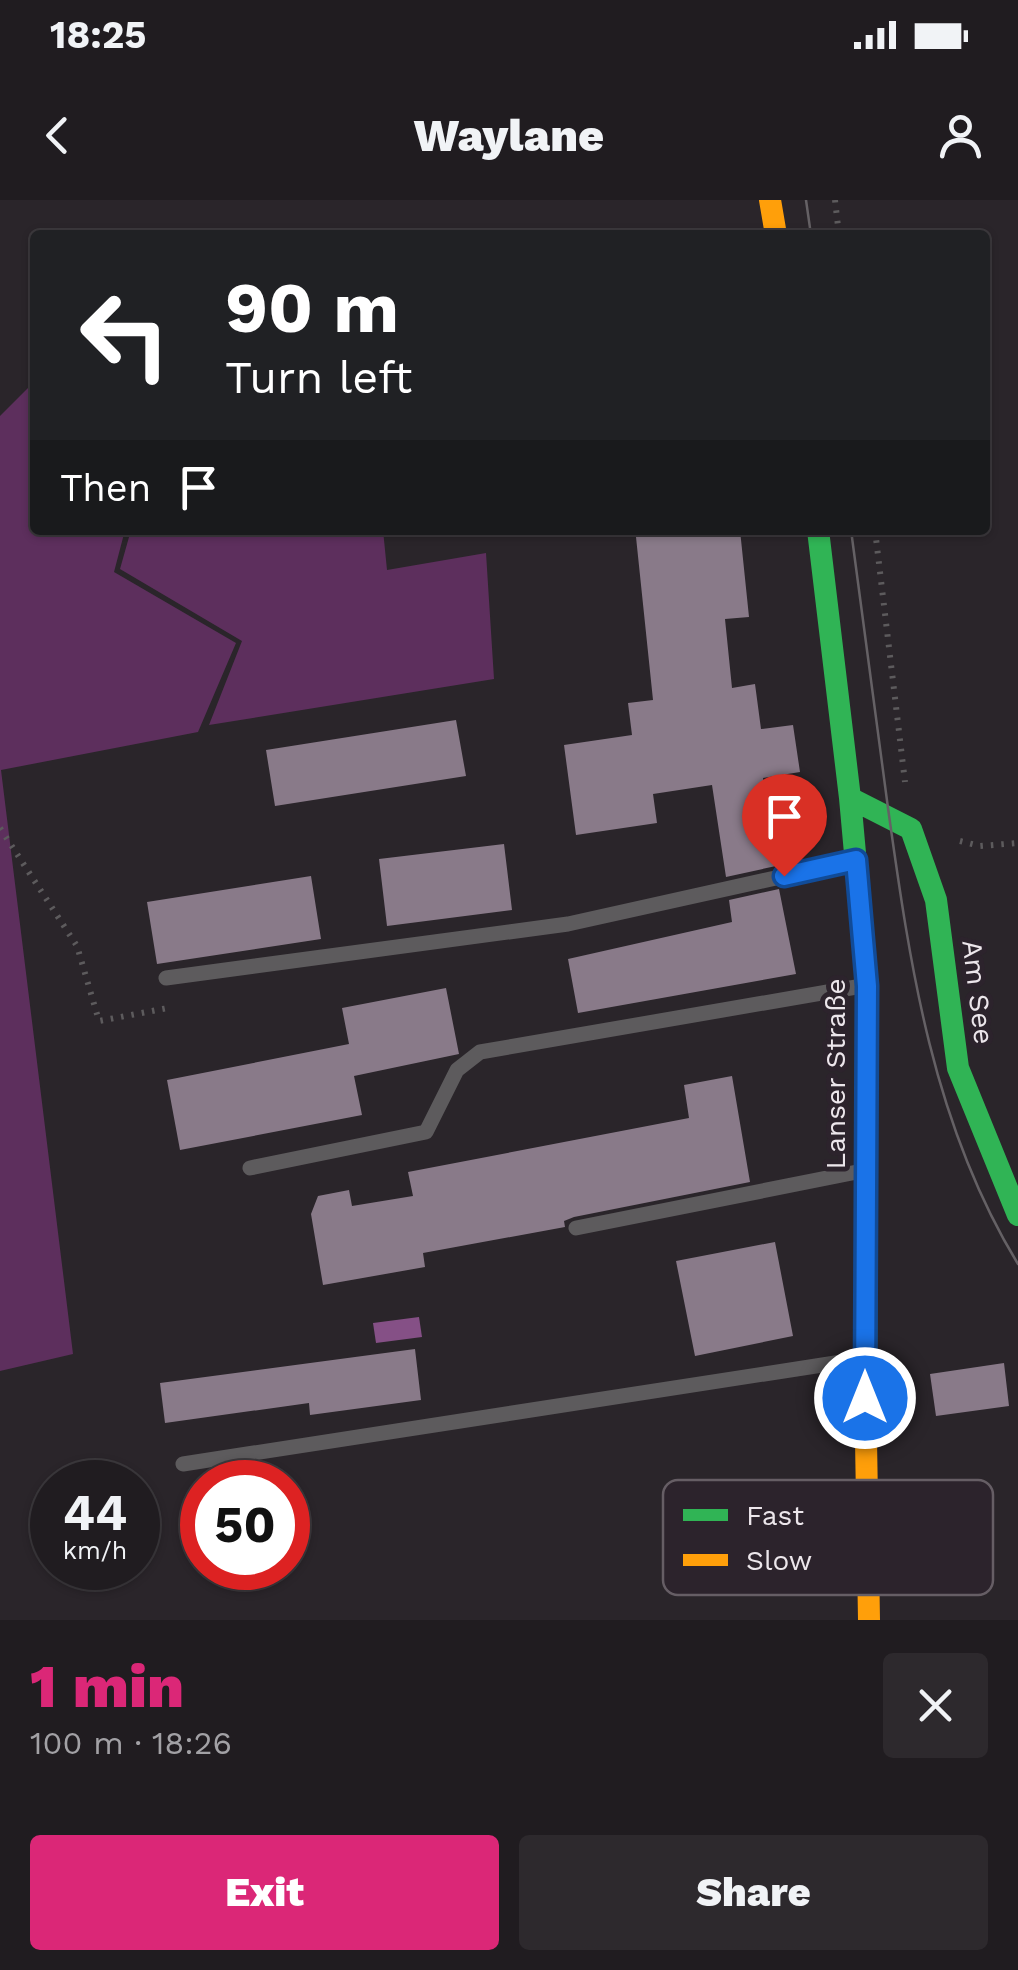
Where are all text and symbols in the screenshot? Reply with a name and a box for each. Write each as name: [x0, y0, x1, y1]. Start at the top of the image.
text: 18:25: [50, 13, 146, 57]
icon: back: [30, 108, 85, 163]
icon: person: [933, 108, 988, 163]
text: Waylane: [414, 109, 604, 162]
text: 90 m: [225, 267, 399, 349]
icon: left: [60, 270, 190, 400]
text: Turn left: [225, 351, 412, 404]
icon: arrive: [171, 460, 226, 515]
text: Then: [60, 466, 151, 510]
pin: [742, 774, 827, 877]
icon: arrive: [757, 789, 812, 844]
street label: Am See: [955, 938, 1001, 1046]
street label: Lanser Straße: [819, 978, 852, 1170]
position arrow: [813, 1346, 917, 1450]
speed limit sign: 50: [180, 1460, 310, 1590]
legend: [663, 1480, 993, 1595]
text: 44: [63, 1483, 127, 1542]
text: Fast: [746, 1499, 804, 1532]
text: km/h: [63, 1536, 127, 1565]
text: Slow: [746, 1544, 812, 1577]
text: 1 min: [30, 1651, 184, 1722]
button: close: [883, 1653, 988, 1758]
text: 100 m · 18:26: [30, 1724, 232, 1762]
button: Exit: [30, 1835, 499, 1950]
button: Share: [519, 1835, 988, 1950]

